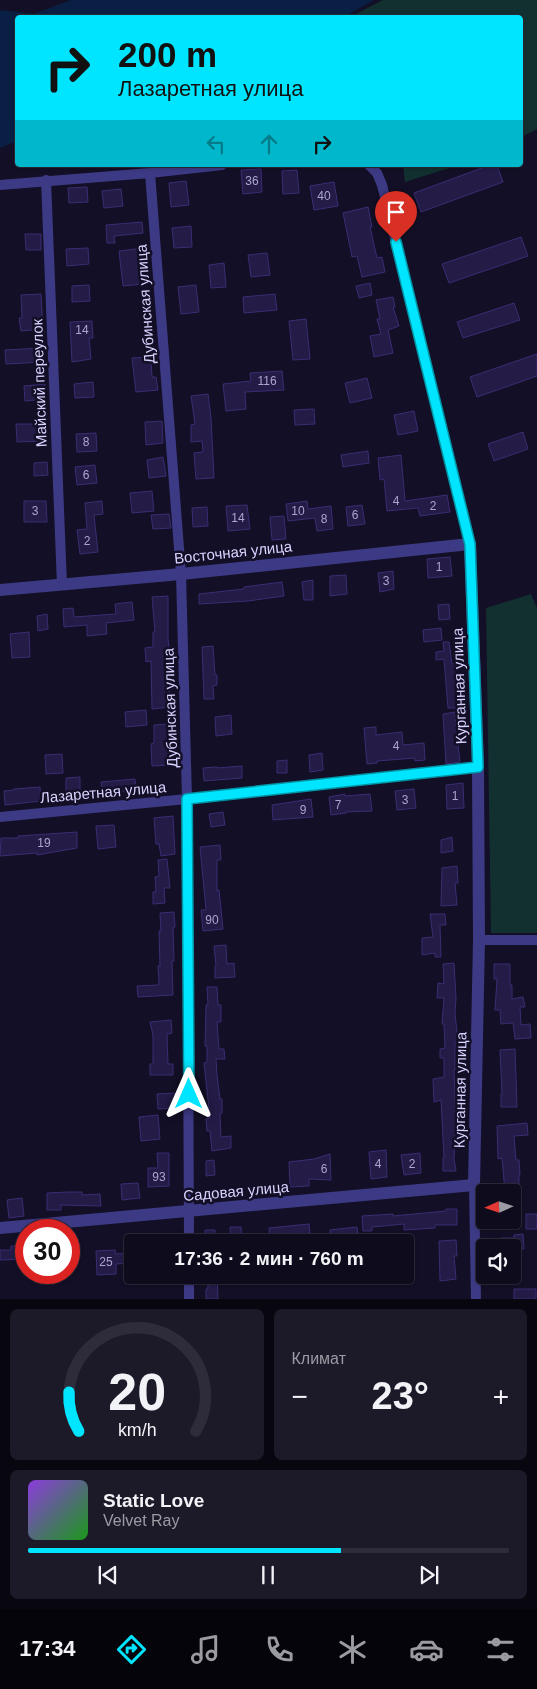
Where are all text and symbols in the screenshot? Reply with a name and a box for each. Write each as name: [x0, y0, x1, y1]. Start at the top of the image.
icon: right: [35, 35, 100, 100]
text: 200 m: [118, 35, 217, 74]
text: Лазаретная улица: [118, 76, 303, 101]
icon: left: [202, 130, 230, 158]
icon: ahead: [255, 130, 283, 158]
icon: right: [308, 130, 336, 158]
house number: 36: [245, 174, 259, 188]
house number: 40: [317, 189, 331, 203]
pin: [375, 191, 417, 242]
icon: arrive: [382, 198, 410, 226]
street label: Дубинская улица: [132, 243, 158, 364]
street label: Майский переулок: [28, 318, 50, 447]
house number: 14: [75, 323, 89, 337]
house number: 116: [257, 374, 277, 388]
house number: 8: [83, 435, 90, 449]
house number: 6: [83, 468, 90, 482]
house number: 4: [393, 494, 400, 508]
house number: 2: [430, 499, 437, 513]
house number: 3: [32, 504, 39, 518]
house number: 10: [291, 504, 305, 518]
house number: 6: [352, 508, 359, 522]
house number: 14: [231, 511, 245, 525]
house number: 8: [321, 512, 328, 526]
house number: 2: [84, 534, 91, 548]
street label: Восточная улица: [173, 537, 293, 567]
house number: 1: [436, 560, 443, 574]
house number: 3: [383, 574, 390, 588]
street label: Курганная улица: [448, 627, 470, 744]
street label: Дубинская улица: [159, 647, 181, 768]
house number: 4: [393, 739, 400, 753]
street label: Лазаретная улица: [39, 778, 167, 806]
house number: 1: [452, 789, 459, 803]
house number: 3: [402, 793, 409, 807]
house number: 7: [335, 798, 342, 812]
house number: 9: [300, 803, 307, 817]
house number: 19: [37, 836, 51, 850]
house number: 90: [205, 913, 219, 927]
street label: Курганная улица: [450, 1031, 470, 1148]
position arrow: [162, 1067, 214, 1119]
house number: 4: [375, 1157, 382, 1171]
house number: 2: [409, 1157, 416, 1171]
house number: 6: [321, 1162, 328, 1176]
house number: 93: [152, 1170, 166, 1184]
street label: Садовая улица: [182, 1178, 290, 1204]
north arrow: [476, 1184, 521, 1229]
map controls: [476, 1184, 521, 1284]
speed limit sign: 30: [15, 1219, 80, 1284]
button: sound: [476, 1239, 521, 1284]
text: 17:36 · 2 мин · 760 m: [174, 1248, 364, 1269]
house number: 25: [99, 1255, 113, 1269]
text: Климат: [292, 1350, 346, 1367]
text: 20: [108, 1363, 166, 1421]
text: 23°: [372, 1375, 429, 1417]
text: −: [292, 1381, 308, 1412]
text: +: [493, 1381, 509, 1412]
text: km/h: [117, 1420, 156, 1440]
text: Static Love: [103, 1490, 204, 1511]
text: Velvet Ray: [103, 1512, 179, 1529]
icon: previous: [94, 1561, 122, 1589]
icon: pause: [254, 1561, 282, 1589]
icon: next: [415, 1561, 443, 1589]
icon: directions: [114, 1632, 149, 1667]
icon: music: [188, 1632, 223, 1667]
icon: phone: [262, 1632, 297, 1667]
icon: climate: [335, 1632, 370, 1667]
icon: car: [409, 1632, 444, 1667]
icon: filters: [483, 1632, 518, 1667]
text: 17:34: [19, 1636, 76, 1661]

